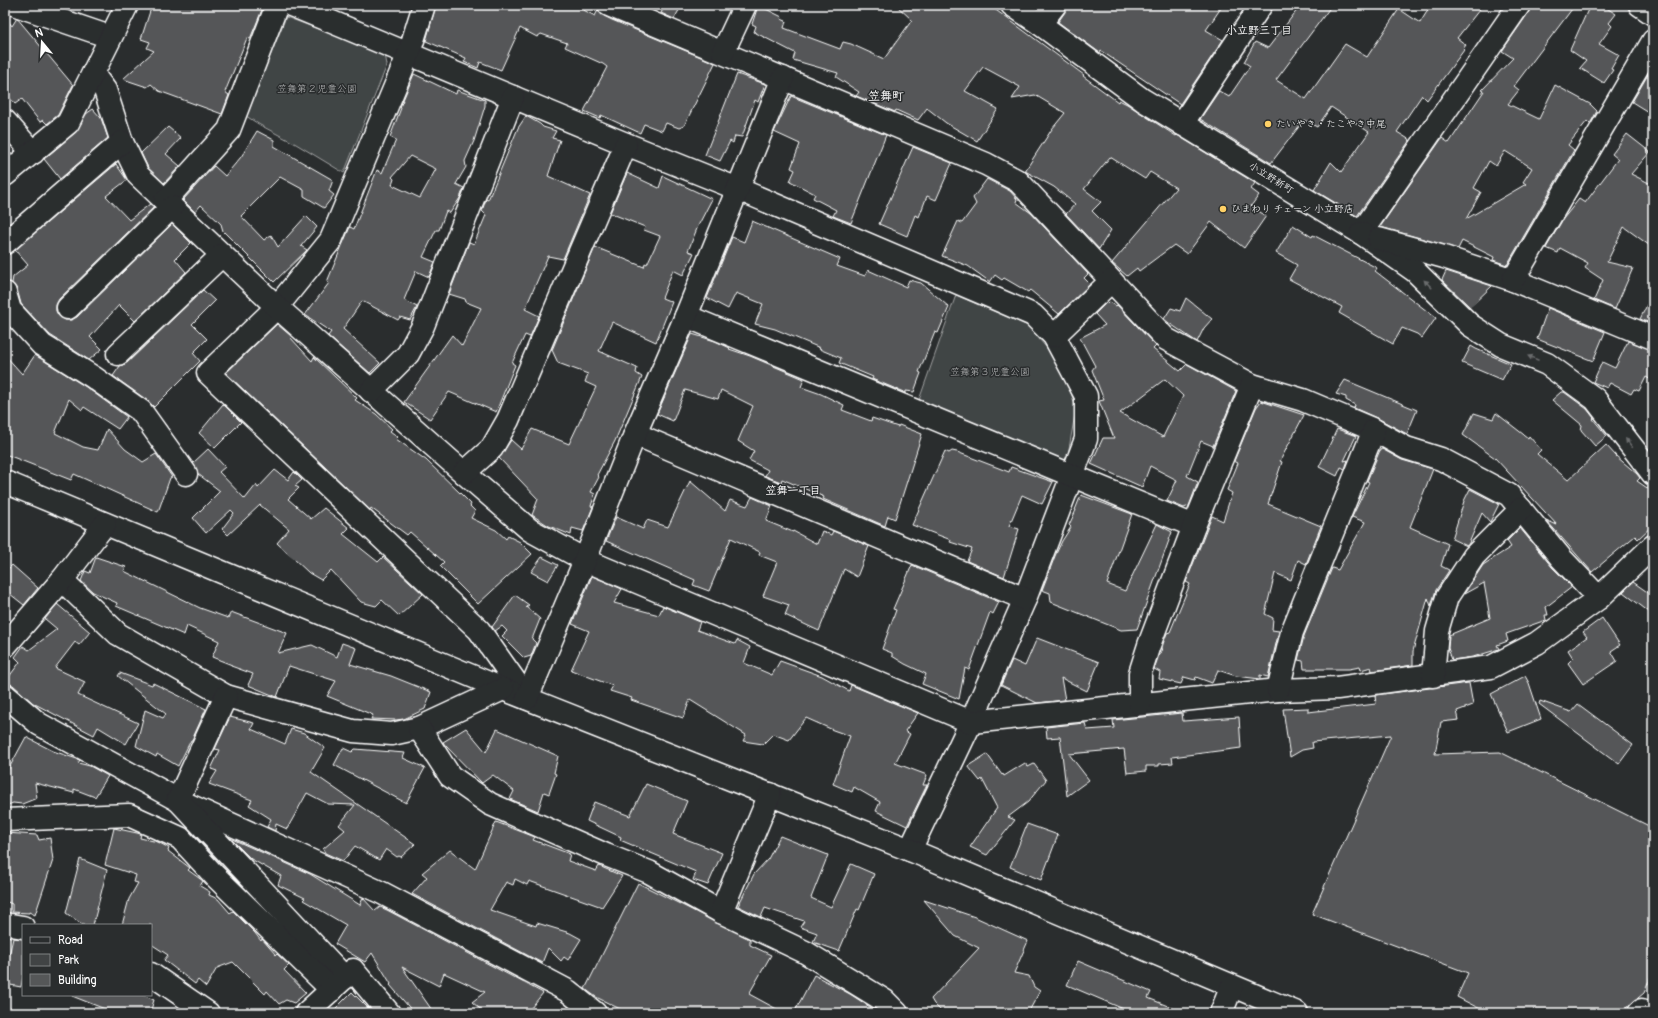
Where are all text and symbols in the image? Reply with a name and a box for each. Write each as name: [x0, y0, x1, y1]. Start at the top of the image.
north arrow: [22, 22, 62, 62]
district label: 小立野三丁目: [1226, 24, 1292, 37]
text: N: [34, 25, 45, 40]
park label: 笠舞第２児童公園: [277, 83, 357, 95]
district label: 笠舞町: [868, 89, 904, 104]
place label: たいやき・たこやき中尾: [1276, 118, 1386, 130]
marker: たいやき・たこやき中尾: [1263, 119, 1273, 129]
street label: 小立野新町: [1247, 160, 1295, 196]
place label: ひまわり チェーン 小立野店: [1231, 203, 1354, 215]
marker: ひまわり チェーン 小立野店: [1218, 204, 1228, 214]
one-way arrow: [1424, 279, 1433, 289]
one-way arrow: [1528, 355, 1539, 361]
park label: 笠舞第３児童公園: [950, 366, 1030, 378]
one-way arrow: [1625, 437, 1633, 448]
district label: 笠舞一丁目: [766, 484, 821, 497]
legend: [22, 924, 152, 996]
text: Road: [58, 933, 83, 948]
text: Park: [58, 953, 79, 968]
text: Building: [58, 973, 97, 988]

